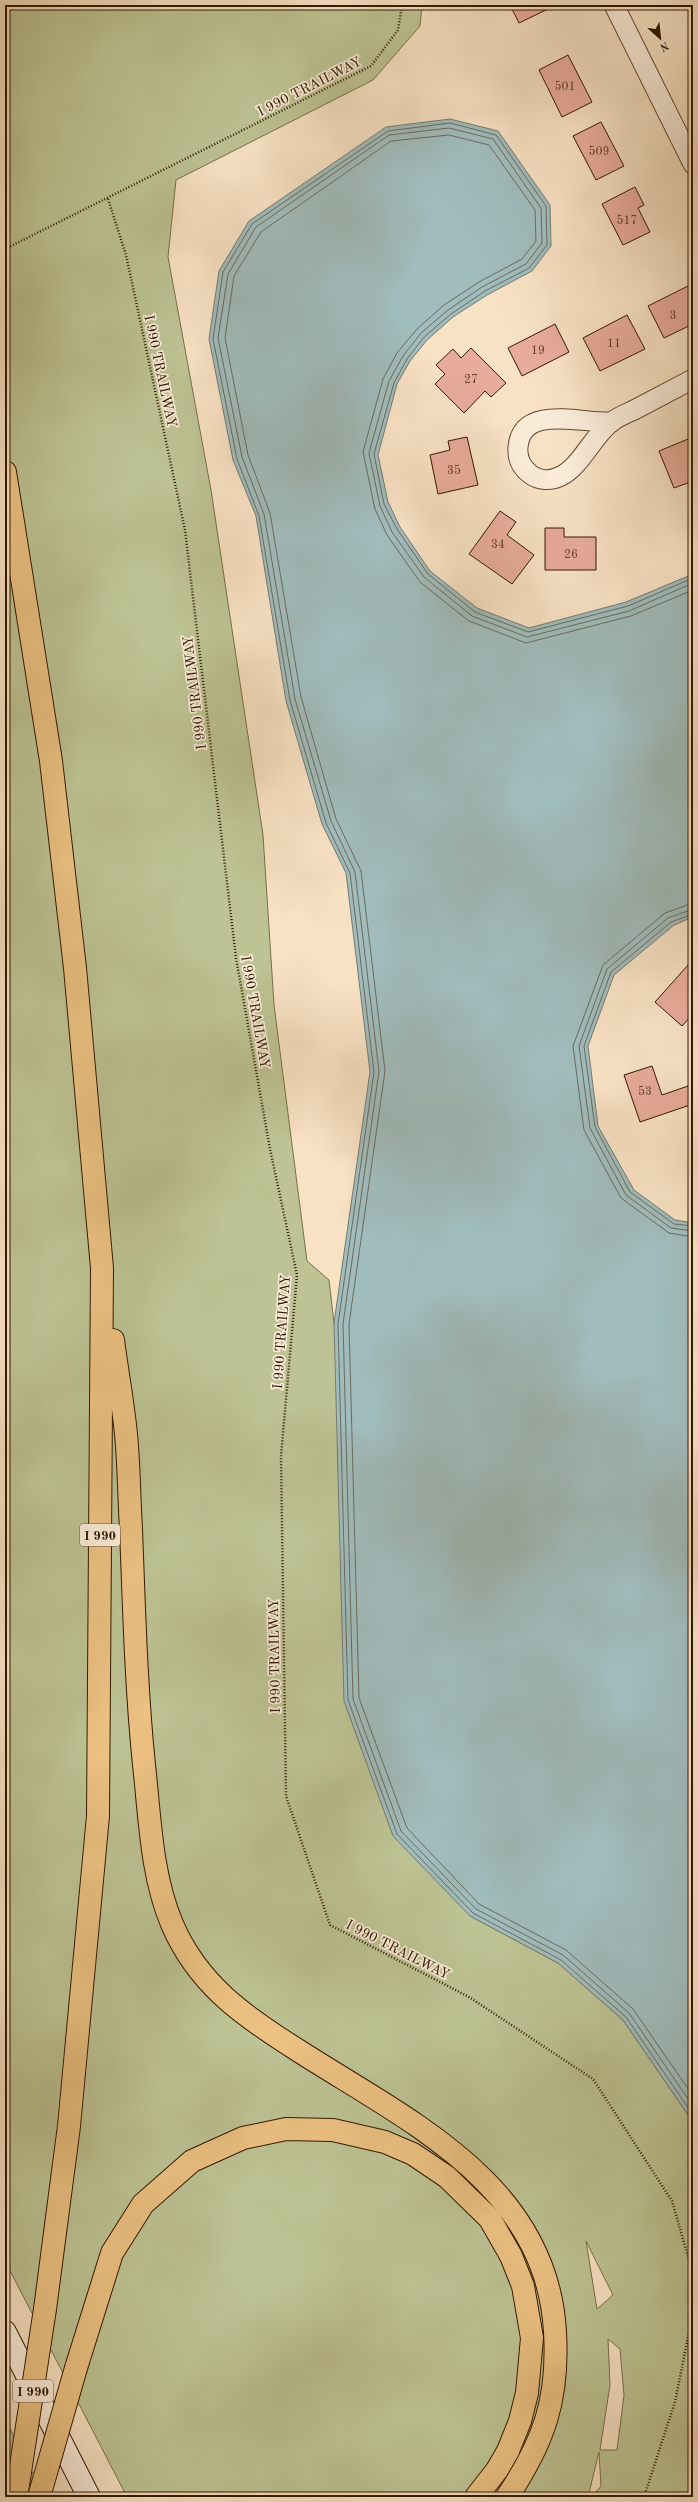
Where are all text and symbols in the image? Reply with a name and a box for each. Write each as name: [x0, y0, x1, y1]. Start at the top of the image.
north arrow: [640, 18, 680, 58]
text: N: [657, 39, 670, 53]
street label: I 990 TRAILWAY: [255, 55, 364, 119]
house number: 501: [555, 80, 575, 93]
house number: 509: [589, 145, 609, 158]
house number: 517: [617, 214, 637, 227]
house number: 3: [670, 310, 676, 322]
street label: I 990 TRAILWAY: [141, 314, 179, 429]
house number: 11: [607, 338, 621, 350]
house number: 19: [531, 345, 545, 357]
house number: 27: [464, 374, 478, 386]
house number: 35: [447, 464, 461, 477]
house number: 34: [491, 539, 505, 551]
house number: 26: [564, 549, 578, 561]
street label: I 990 TRAILWAY: [181, 635, 209, 751]
street label: I 990 TRAILWAY: [238, 954, 272, 1070]
house number: 53: [638, 1085, 652, 1098]
street label: I 990 TRAILWAY: [271, 1274, 293, 1390]
road number: I 990: [80, 1524, 120, 1546]
street label: I 990 TRAILWAY: [267, 1599, 283, 1713]
street label: I 990 TRAILWAY: [343, 1918, 452, 1982]
road number: I 990: [13, 2380, 53, 2402]

